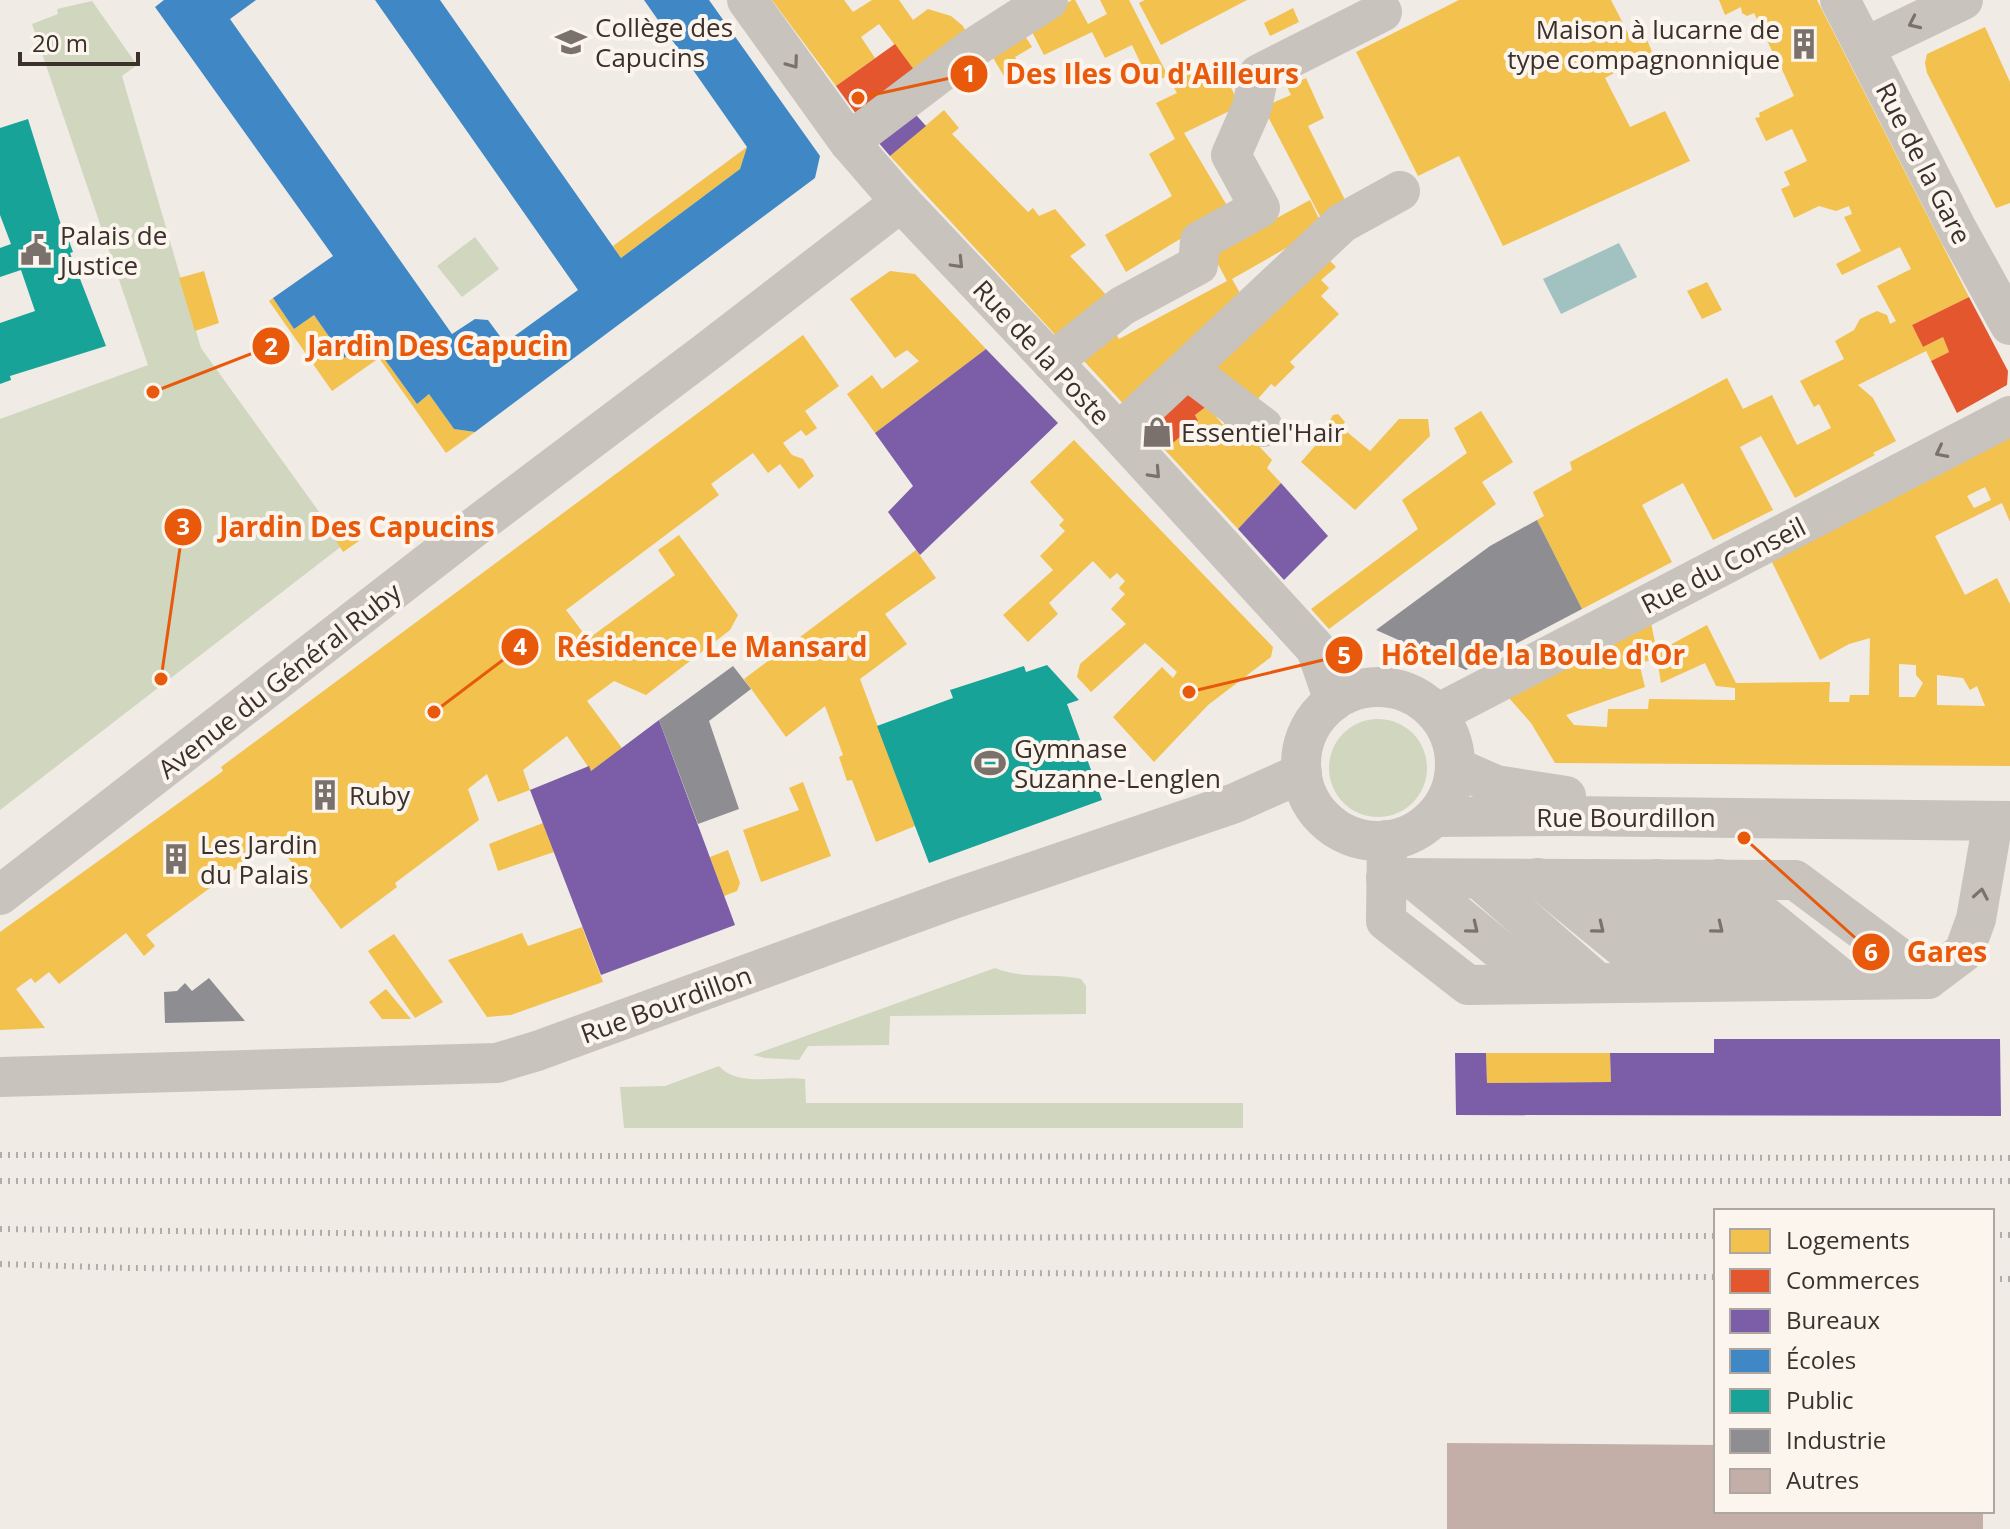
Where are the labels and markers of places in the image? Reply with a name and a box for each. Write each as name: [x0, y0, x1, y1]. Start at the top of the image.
place label: Collège des Capucins: [595, 9, 733, 75]
place label: Maison à lucarne de type compagnonnique: [1507, 11, 1780, 77]
school or university icon: Collège des Capucins: [554, 25, 588, 59]
building icon: Maison à lucarne de type compagnonnique: [1787, 27, 1821, 61]
callout: Des Iles Ou d'Ailleurs: [949, 48, 1314, 100]
place label: Palais de Justice: [57, 217, 167, 283]
public building icon: Palais de Justice: [19, 233, 53, 267]
callout: Jardin Des Capucin: [251, 320, 584, 372]
place label: Essentiel'Hair: [1181, 414, 1345, 450]
shop icon: Essentiel'Hair: [1140, 415, 1174, 449]
callout: Jardin Des Capucins: [163, 501, 510, 553]
callout: Résidence Le Mansard: [500, 621, 883, 673]
callout: Hôtel de la Boule d'Or: [1324, 629, 1701, 681]
place label: Gymnase Suzanne-Lenglen: [1014, 730, 1221, 796]
sports icon: Gymnase Suzanne-Lenglen: [973, 746, 1007, 780]
place label: Ruby: [349, 777, 411, 813]
building icon: Ruby: [308, 778, 342, 812]
place label: Les Jardin du Palais: [200, 826, 318, 892]
building icon: Les Jardin du Palais: [159, 842, 193, 876]
callout: Gares: [1851, 926, 2003, 978]

